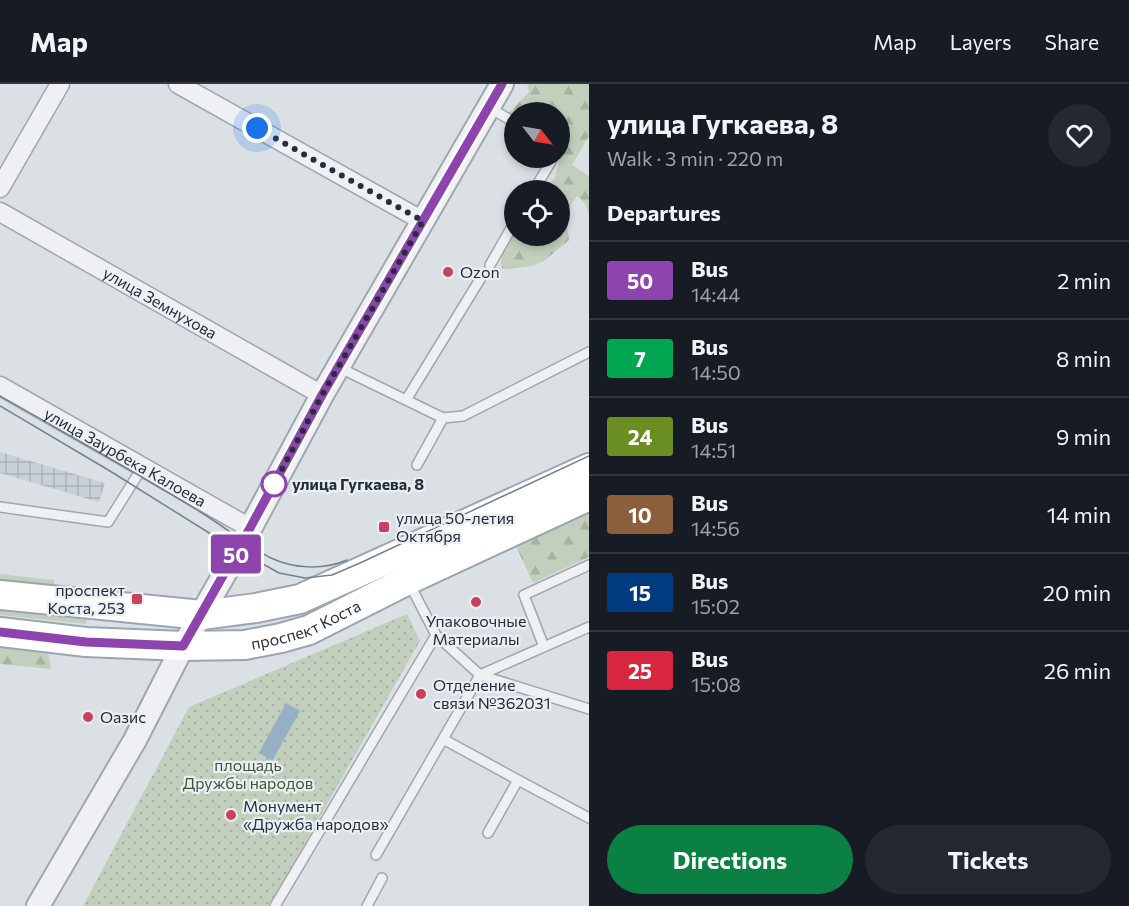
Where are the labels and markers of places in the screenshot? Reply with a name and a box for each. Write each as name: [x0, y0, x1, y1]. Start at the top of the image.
place label: Ozon: [460, 262, 500, 281]
marker: Ozon: [441, 265, 455, 279]
marker: улица Гугкаева, 8: [261, 471, 287, 497]
place label: улица Гугкаева, 8: [292, 474, 424, 493]
place label: улмца 50-летия Октября: [396, 508, 514, 545]
marker: улмца 50-летия Октября: [377, 520, 391, 534]
place label: проспект Коста, 253: [48, 580, 125, 617]
marker: проспект Коста, 253: [130, 592, 144, 606]
marker: Упаковочные Материалы: [469, 595, 483, 609]
place label: Упаковочные Материалы: [426, 611, 526, 648]
place label: Отделение связи №362031: [433, 675, 551, 712]
marker: Отделение связи №362031: [414, 687, 428, 701]
place label: Оазис: [100, 707, 146, 726]
marker: Оазис: [81, 710, 95, 724]
place label: Монумент «Дружба народов»: [243, 796, 389, 833]
marker: Монумент «Дружба народов»: [224, 808, 238, 822]

